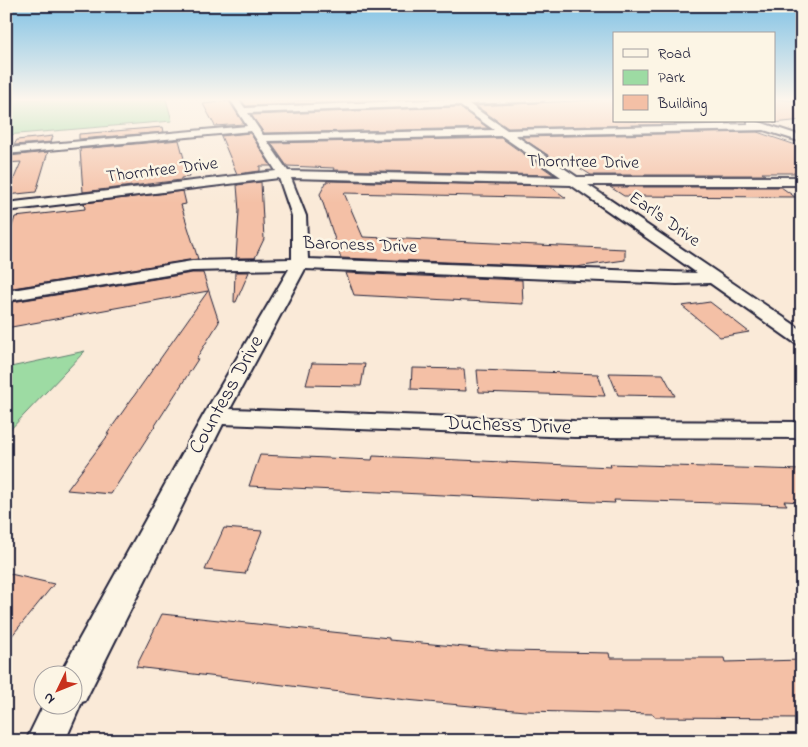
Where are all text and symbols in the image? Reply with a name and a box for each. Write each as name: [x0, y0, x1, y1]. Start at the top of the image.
legend: [613, 32, 776, 122]
text: Road: [658, 43, 691, 65]
text: Park: [658, 67, 686, 89]
text: Building: [657, 93, 707, 116]
street label: Thorntree Drive: [527, 149, 640, 177]
street label: Thorntree Drive: [105, 151, 220, 191]
street label: Earl's Drive: [623, 186, 706, 255]
street label: Baroness Drive: [302, 231, 418, 261]
street label: Countess Drive: [182, 330, 272, 460]
street label: Duchess Drive: [443, 409, 572, 443]
north arrow: [32, 664, 82, 714]
text: N: [39, 687, 60, 708]

